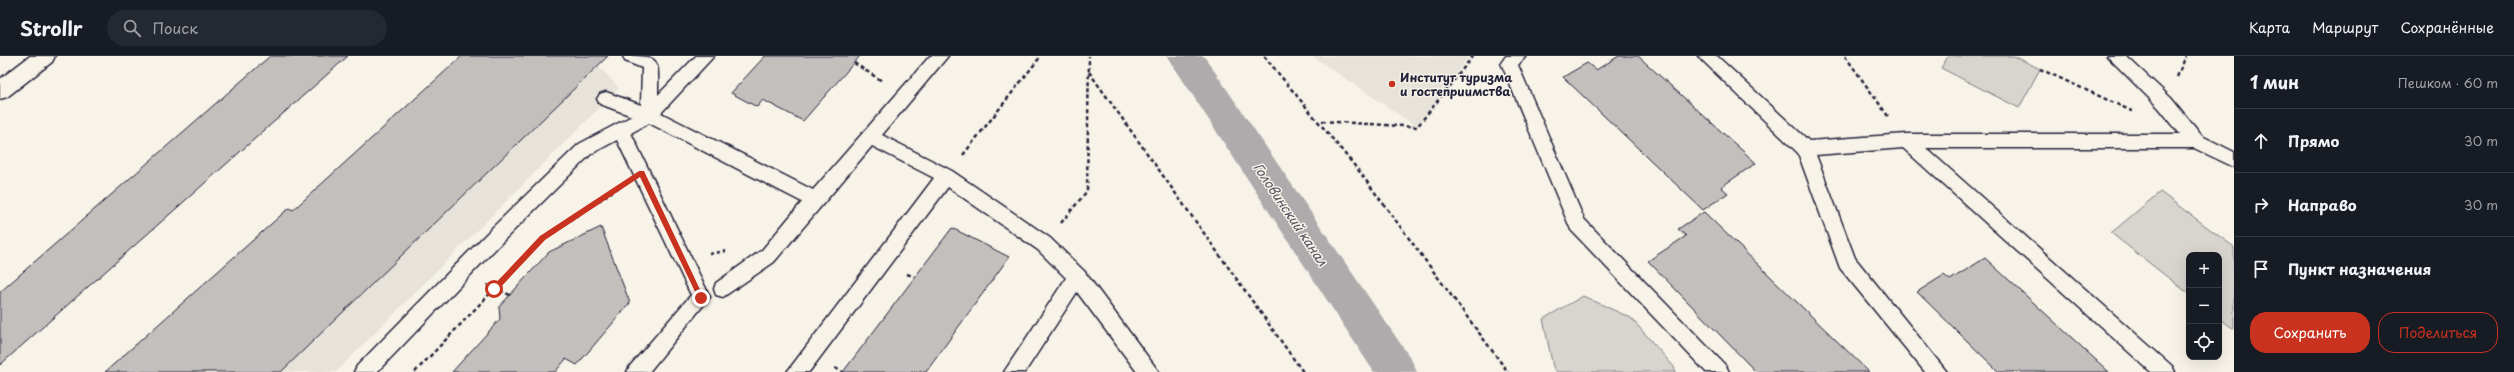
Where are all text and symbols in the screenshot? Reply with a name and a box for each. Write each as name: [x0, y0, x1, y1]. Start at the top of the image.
search box: [107, 10, 387, 46]
text: Strollr: [20, 14, 83, 42]
text: Поиск: [153, 16, 198, 39]
icon: search: [121, 17, 143, 39]
text: Карта: [2249, 17, 2290, 38]
text: Маршрут: [2312, 17, 2378, 38]
text: Сохранённые: [2400, 17, 2494, 38]
place label: Институт туризма и гостеприимства: [1400, 68, 1513, 100]
text: 1 мин: [2250, 69, 2299, 95]
text: Пешком · 60 m: [2398, 73, 2498, 92]
marker: Институт туризма и гостеприимства: [1387, 79, 1397, 89]
text: Прямо: [2288, 129, 2339, 152]
icon: ahead: [2250, 130, 2272, 152]
text: 30 m: [2464, 131, 2498, 150]
water label: Головинский канал: [1249, 159, 1333, 269]
text: Направо: [2288, 193, 2357, 216]
icon: right: [2250, 194, 2272, 216]
text: 30 m: [2464, 195, 2498, 214]
map controls: [2186, 252, 2222, 360]
button: +: [2186, 252, 2222, 288]
text: Пункт назначения: [2288, 257, 2431, 280]
icon: arrive: [2250, 258, 2272, 280]
route start: [485, 280, 503, 298]
button: −: [2186, 288, 2222, 324]
route end: [692, 289, 710, 307]
button: Сохранить: [2250, 312, 2370, 353]
button: Поделиться: [2378, 312, 2498, 353]
button: locate: [2186, 324, 2222, 360]

